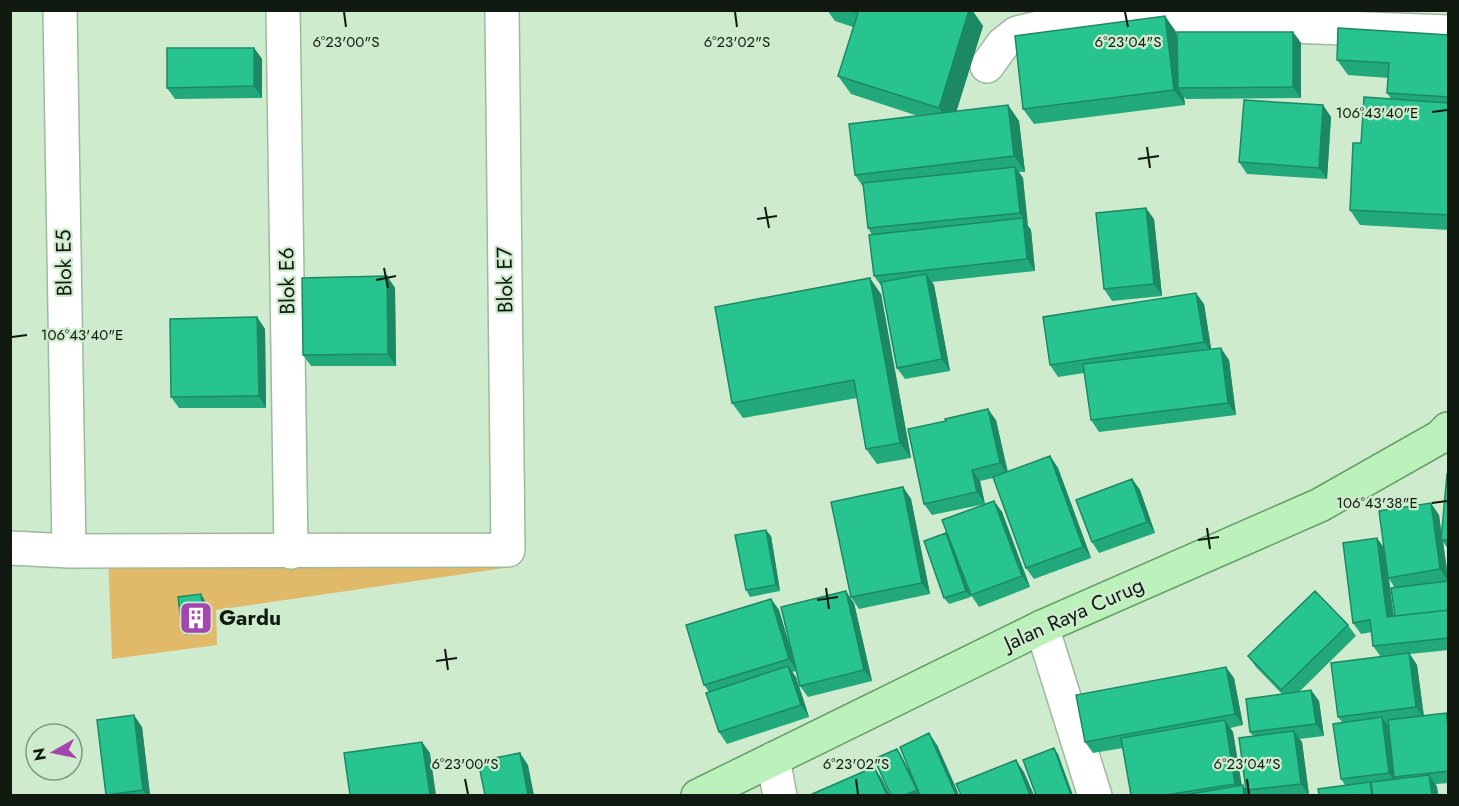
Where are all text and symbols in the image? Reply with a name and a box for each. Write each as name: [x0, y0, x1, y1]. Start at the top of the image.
text: 6°23'00"S: [312, 31, 380, 53]
text: 6°23'02"S: [704, 31, 770, 53]
text: 6°23'04"S: [1095, 31, 1161, 53]
text: 106°43'40"E: [1336, 102, 1418, 124]
street label: Blok E5: [48, 229, 80, 297]
street label: Blok E6: [271, 247, 303, 315]
street label: Blok E7: [489, 247, 521, 313]
text: 106°43'40"E: [41, 324, 123, 346]
text: 106°43'38"E: [1336, 492, 1418, 514]
street label: Jalan Raya Curug: [996, 570, 1149, 660]
building icon: Gardu: [178, 600, 214, 636]
place label: Gardu: [219, 603, 281, 633]
north arrow: [24, 722, 84, 782]
text: N: [27, 746, 52, 762]
text: 6°23'00"S: [431, 753, 499, 775]
text: 6°23'02"S: [823, 753, 889, 775]
text: 6°23'04"S: [1214, 753, 1280, 775]

